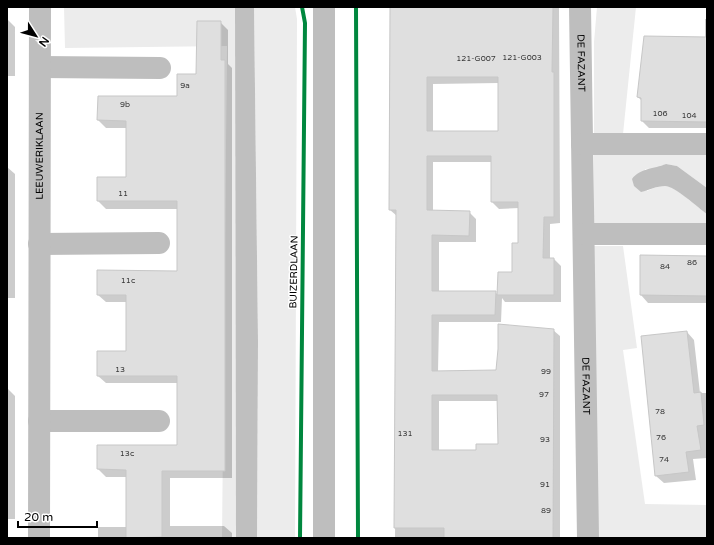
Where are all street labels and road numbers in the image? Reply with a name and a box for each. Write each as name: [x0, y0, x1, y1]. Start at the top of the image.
street label: DE FAZANT: [574, 34, 587, 92]
street label: LEEUWERIKLAAN: [34, 112, 46, 200]
street label: BUIZERDLAAN: [287, 235, 301, 309]
street label: DE FAZANT: [579, 357, 592, 415]

